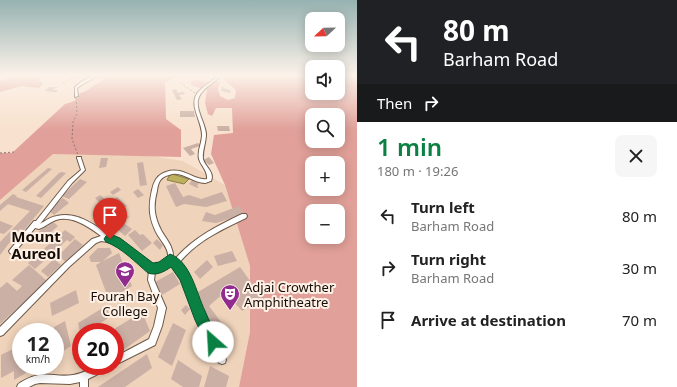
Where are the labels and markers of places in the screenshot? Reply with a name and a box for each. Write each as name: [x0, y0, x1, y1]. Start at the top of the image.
pin: [93, 198, 127, 239]
school or university icon: Fourah Bay College: [114, 260, 136, 288]
place label: Adjai Crowther Amphitheatre: [244, 278, 335, 311]
theatre icon: Adjai Crowther Amphitheatre: [219, 283, 241, 311]
place label: Fourah Bay College: [91, 287, 160, 320]

